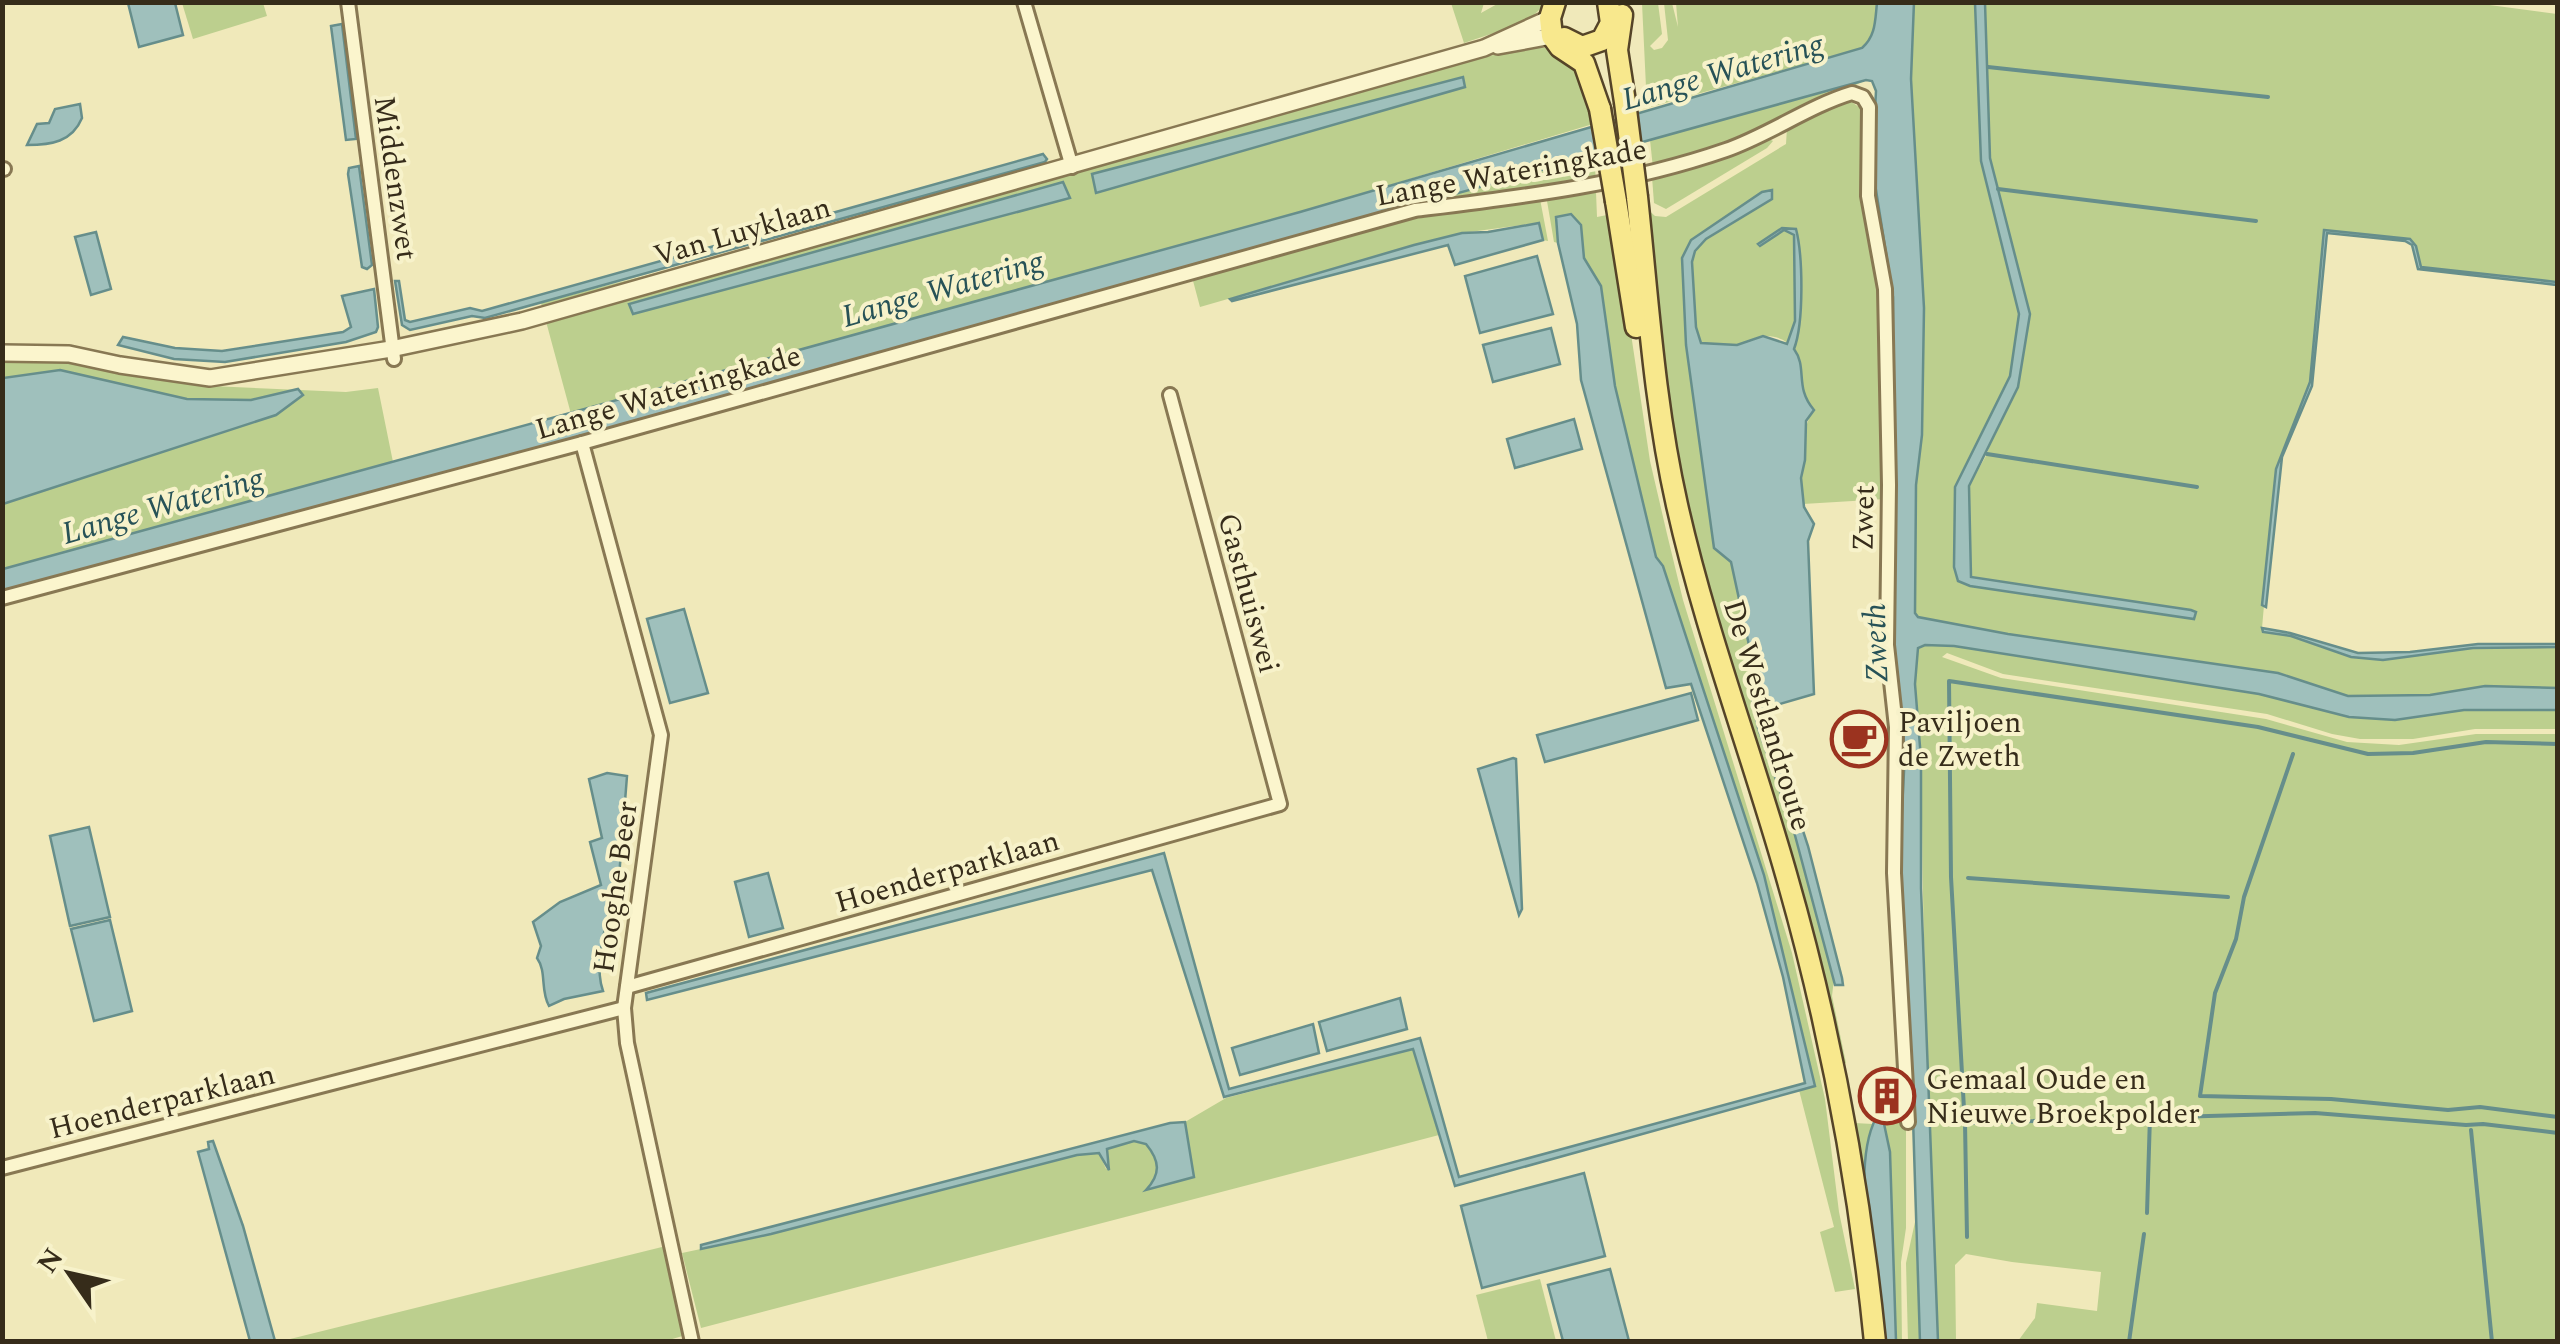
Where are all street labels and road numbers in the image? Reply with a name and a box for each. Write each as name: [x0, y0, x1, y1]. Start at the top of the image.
street label: Middenzwet: [361, 93, 429, 263]
street label: Lange Wateringkade: [1372, 126, 1650, 219]
street label: Van Luyklaan: [648, 185, 836, 279]
street label: Lange Wateringkade: [530, 333, 807, 453]
street label: Zwet: [1840, 484, 1888, 552]
street label: Gasthuiswei: [1205, 508, 1291, 678]
street label: De Westlandroute: [1710, 594, 1824, 837]
street label: Hooghe Beer: [581, 798, 651, 976]
street label: Hoenderparklaan: [830, 818, 1065, 926]
street label: Hoenderparklaan: [44, 1052, 280, 1152]

